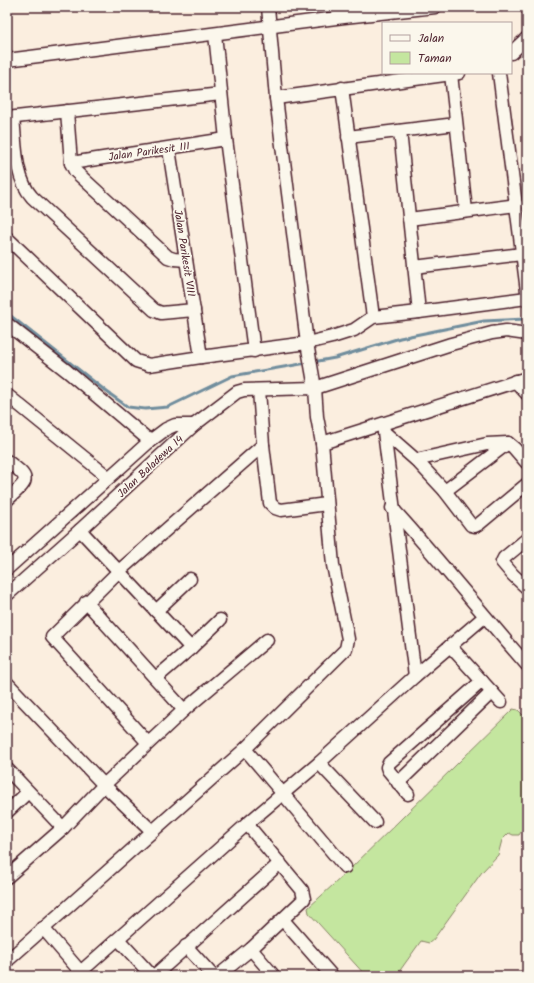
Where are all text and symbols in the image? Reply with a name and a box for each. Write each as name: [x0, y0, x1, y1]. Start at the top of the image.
legend: [382, 22, 512, 74]
text: Jalan: [418, 29, 444, 48]
text: Taman: [418, 49, 452, 68]
street label: Jalan Parikesit III: [107, 137, 191, 167]
street label: Jalan Parikesit VIII: [168, 208, 200, 298]
street label: Jalan Baladewa 14: [113, 431, 188, 502]

